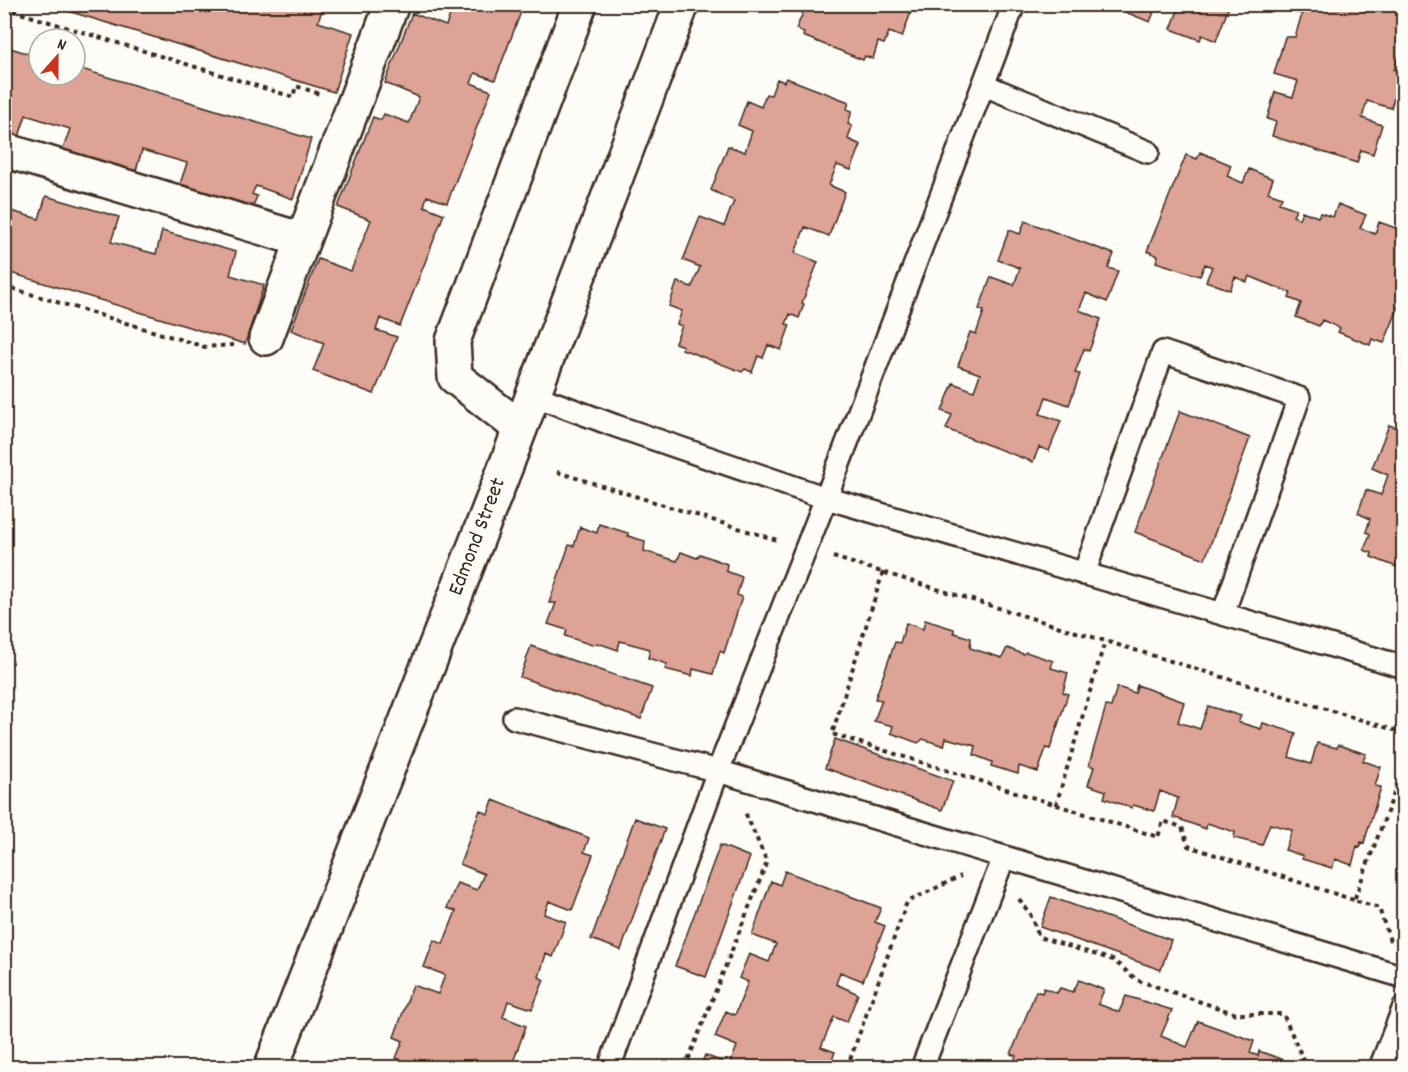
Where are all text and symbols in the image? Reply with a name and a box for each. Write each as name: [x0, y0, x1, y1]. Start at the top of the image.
north arrow: [27, 27, 87, 87]
text: N: [54, 33, 69, 58]
street label: Edmond Street: [441, 473, 515, 601]

